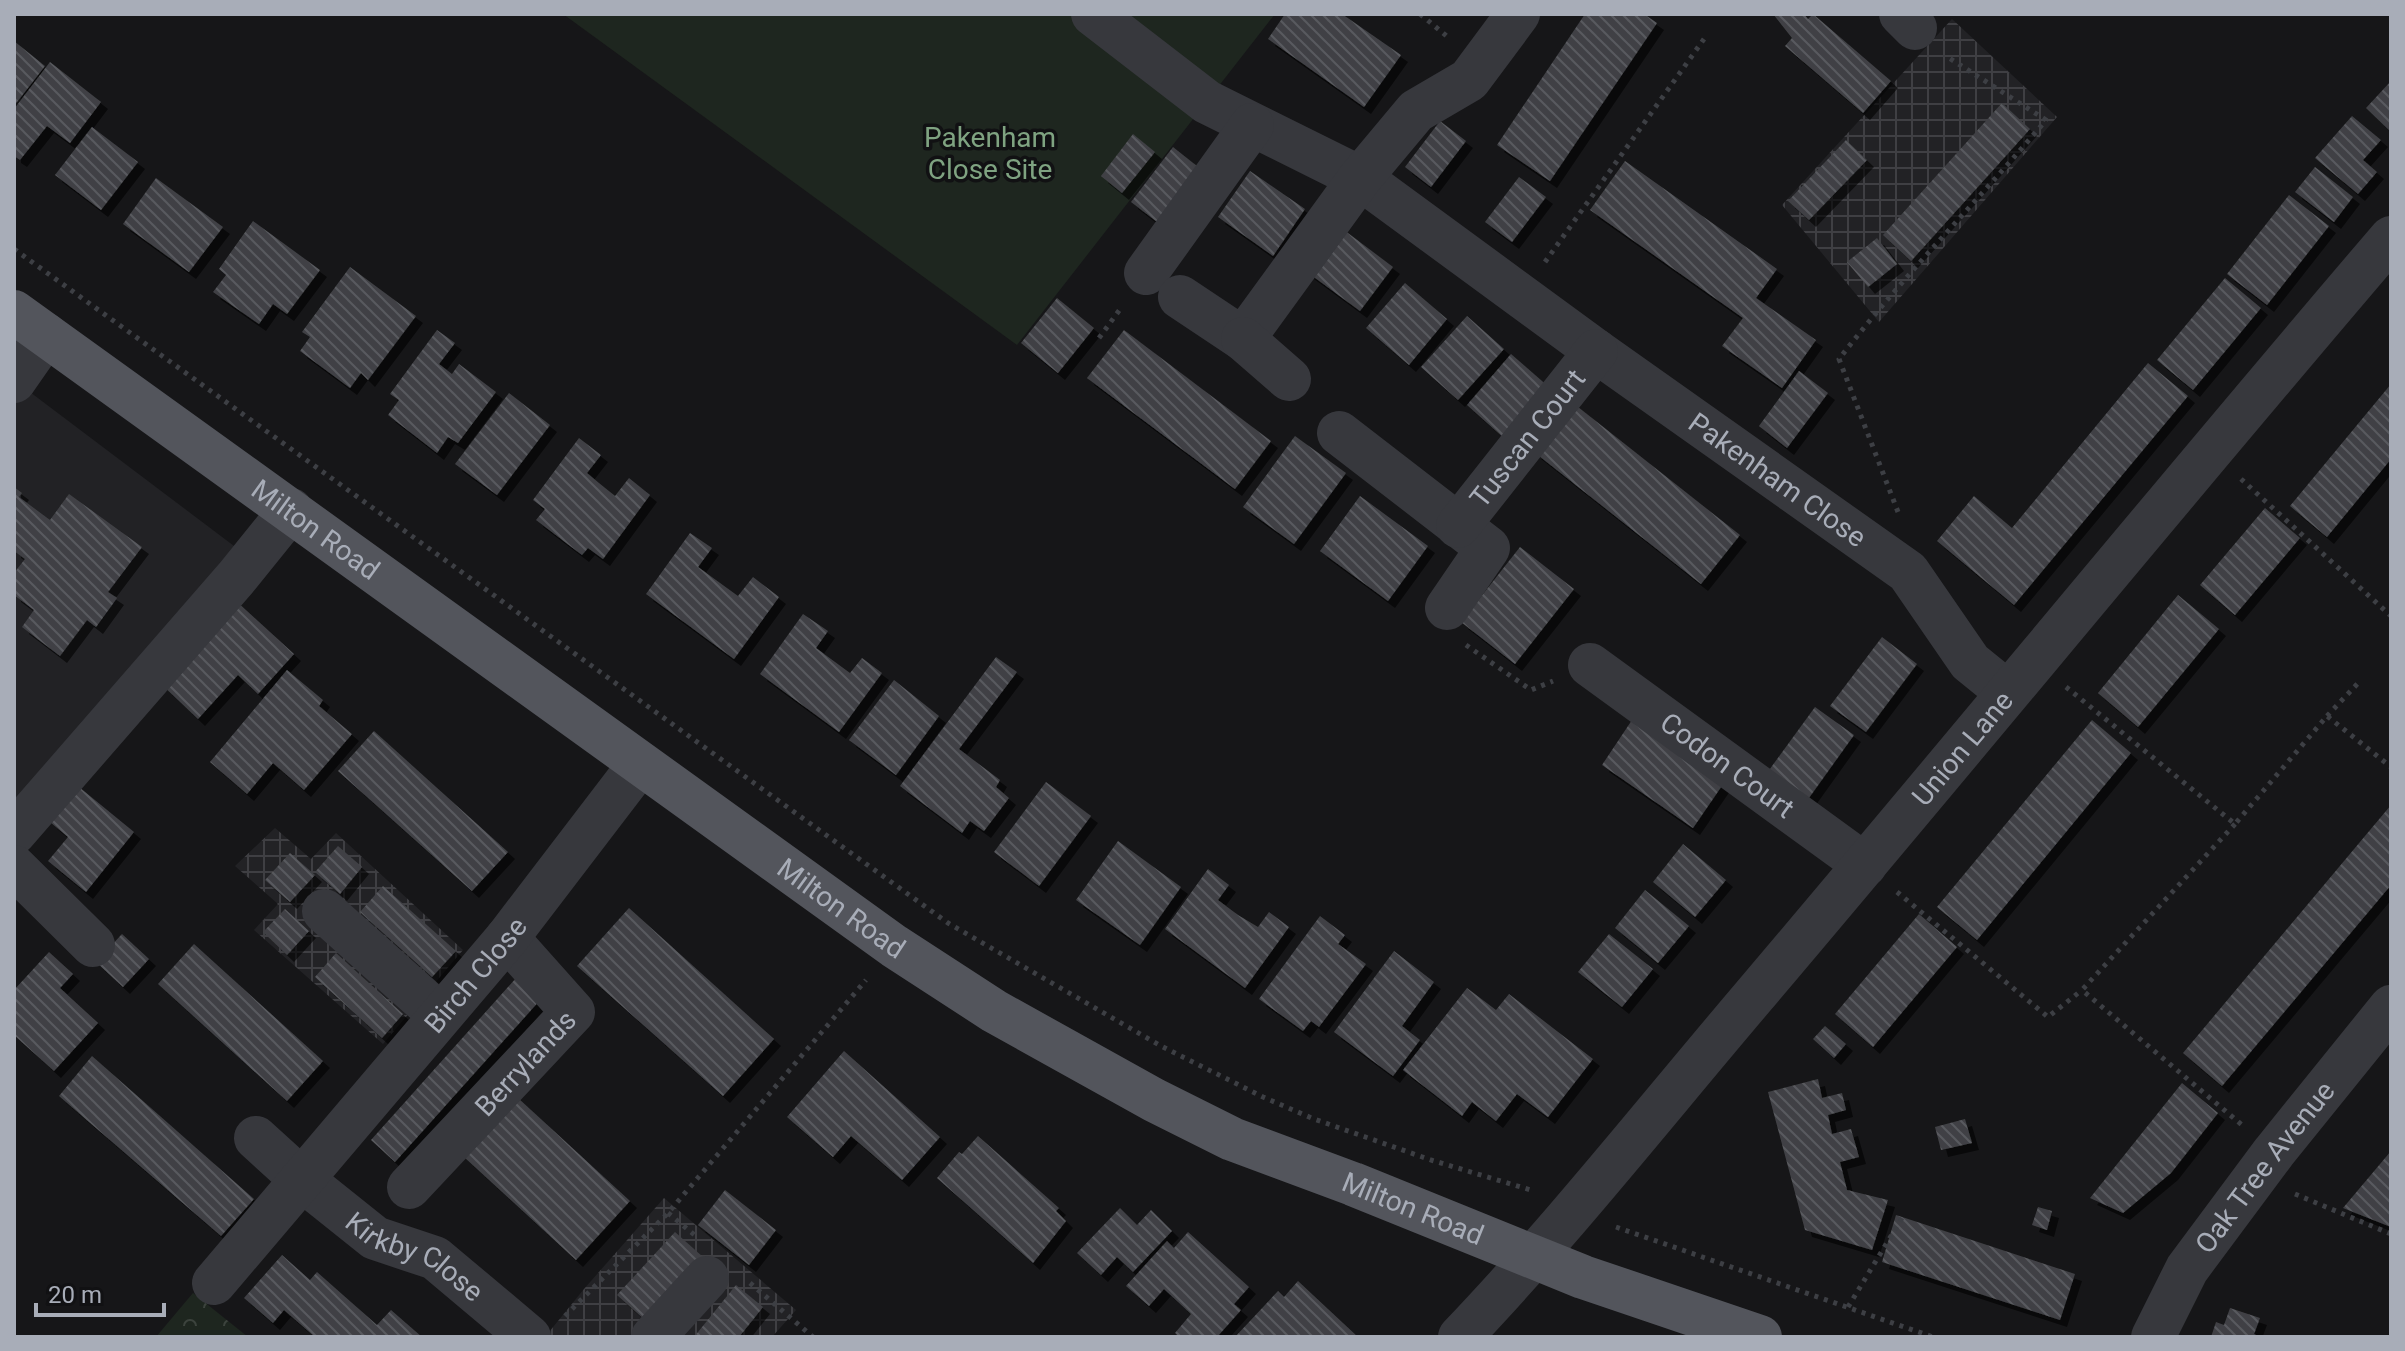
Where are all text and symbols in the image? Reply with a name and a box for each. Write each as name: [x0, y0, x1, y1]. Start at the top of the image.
park label: Pakenham Close Site: [924, 121, 1056, 186]
street label: Tuscan Court: [1463, 362, 1592, 514]
street label: Pakenham Close: [1683, 406, 1873, 554]
street label: Milton Road: [245, 472, 386, 587]
street label: Union Lane: [1905, 684, 2020, 812]
street label: Codon Court: [1654, 705, 1801, 825]
street label: Milton Road: [771, 851, 912, 965]
street label: Birch Close: [417, 911, 533, 1039]
street label: Berrylands: [468, 1003, 583, 1123]
street label: Oak Tree Avenue: [2188, 1074, 2341, 1260]
street label: Milton Road: [1337, 1165, 1489, 1252]
street label: Kirkby Close: [339, 1205, 490, 1308]
scale bar: [36, 1267, 164, 1317]
text: 20 m: [48, 1281, 102, 1309]

